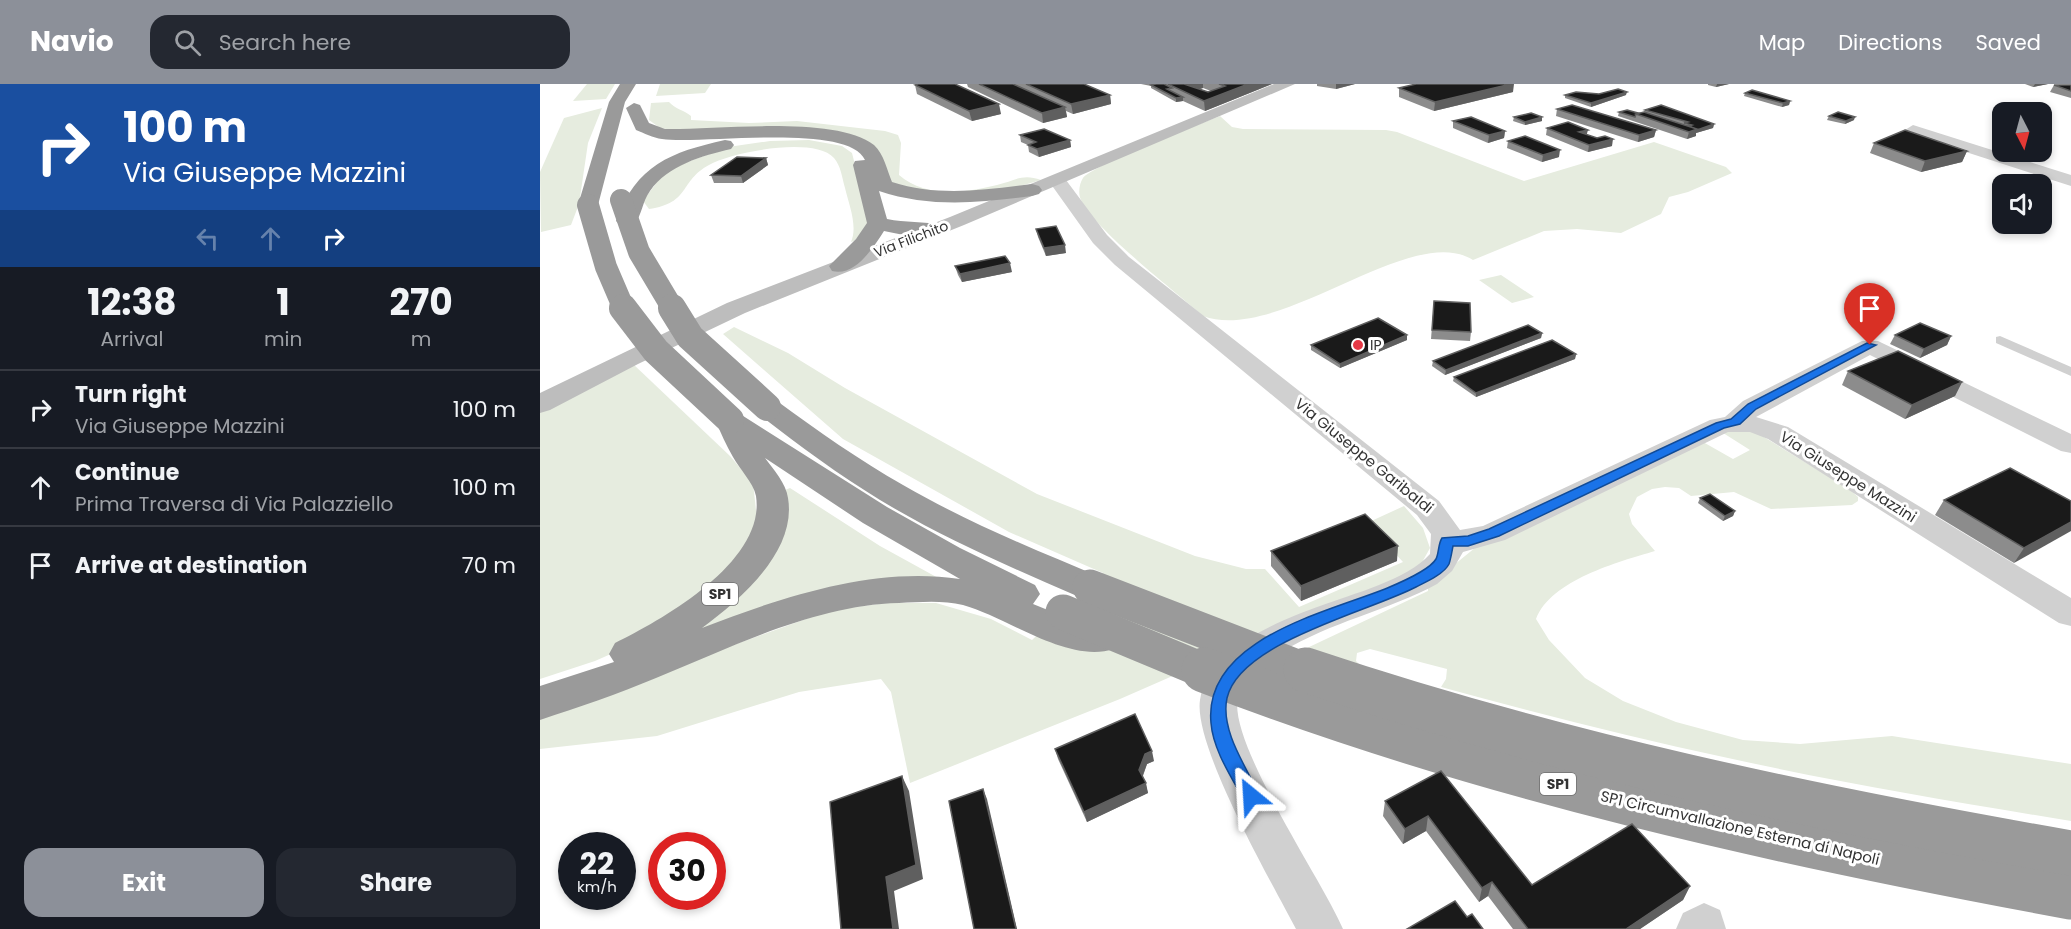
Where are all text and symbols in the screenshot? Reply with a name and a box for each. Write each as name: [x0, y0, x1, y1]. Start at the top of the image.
search box: [150, 15, 570, 69]
text: Navio: [30, 22, 114, 61]
icon: search: [171, 26, 204, 59]
text: Search here: [219, 27, 351, 58]
text: Map: [1759, 28, 1805, 57]
text: Directions: [1838, 28, 1942, 57]
text: Saved: [1975, 28, 2041, 57]
text: 100 m: [123, 98, 247, 157]
north arrow: [1992, 102, 2052, 162]
map controls: [1992, 102, 2052, 234]
icon: right: [24, 108, 102, 186]
text: Via Giuseppe Mazzini: [123, 154, 406, 191]
button: sound: [1992, 174, 2052, 234]
street label: Via Filichito: [871, 216, 951, 262]
icon: left: [191, 222, 224, 255]
icon: ahead: [254, 222, 287, 255]
icon: right: [317, 222, 350, 255]
text: 12:38: [87, 277, 177, 328]
text: 1: [276, 277, 290, 328]
text: 270: [389, 277, 453, 328]
pin: [1844, 283, 1895, 345]
icon: arrive: [1853, 292, 1886, 325]
text: Arrival: [100, 325, 163, 353]
text: min: [264, 325, 302, 353]
text: m: [411, 325, 431, 353]
place label: IP: [1370, 335, 1382, 355]
marker: IP: [1351, 338, 1365, 352]
text: Turn right: [75, 379, 186, 410]
icon: right: [24, 393, 57, 426]
street label: Via Giuseppe Garibaldi: [1291, 393, 1438, 518]
text: 100 m: [453, 394, 516, 425]
text: Via Giuseppe Mazzini: [75, 412, 285, 440]
street label: Via Giuseppe Mazzini: [1776, 426, 1921, 527]
text: Continue: [75, 457, 179, 488]
icon: ahead: [24, 471, 57, 504]
text: 100 m: [453, 472, 516, 503]
text: Prima Traversa di Via Palazziello: [75, 490, 393, 518]
icon: arrive: [24, 549, 57, 582]
text: Arrive at destination: [75, 550, 307, 581]
text: 70 m: [462, 550, 516, 581]
road number: SP1: [702, 583, 738, 605]
position arrow: [1219, 764, 1283, 828]
road number: SP1: [1540, 773, 1576, 795]
street label: SP1 Circumvallazione Esterna di Napoli: [1599, 785, 1882, 870]
speed limit sign: 30: [648, 832, 726, 910]
text: 22: [580, 842, 614, 885]
button: Exit: [24, 848, 264, 917]
button: Share: [276, 848, 516, 917]
text: km/h: [577, 876, 617, 897]

